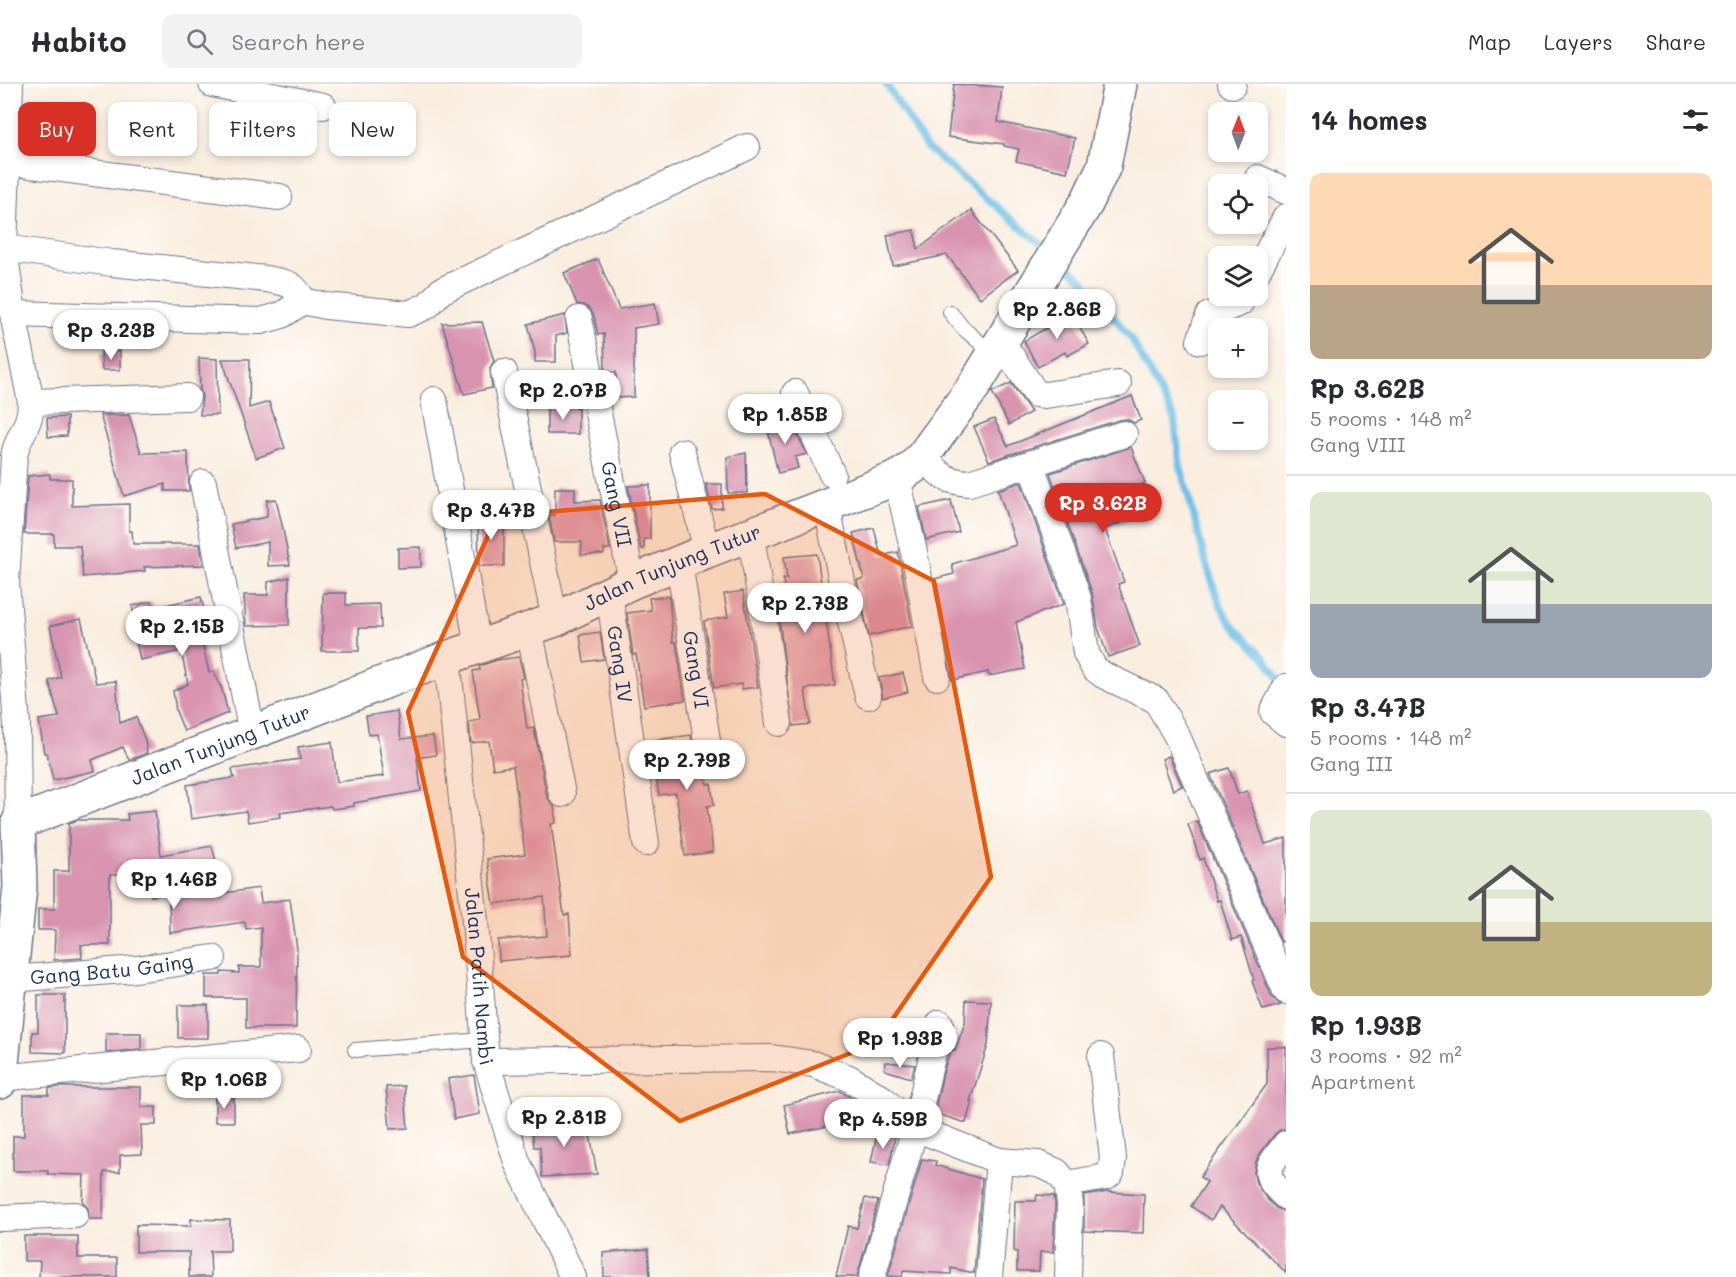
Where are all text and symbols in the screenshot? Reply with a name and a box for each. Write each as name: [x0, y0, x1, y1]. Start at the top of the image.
search box: [162, 14, 582, 68]
text: Habito: [30, 23, 126, 59]
icon: search: [183, 25, 216, 58]
text: Search here: [231, 27, 365, 56]
text: Map: [1468, 28, 1511, 55]
text: Layers: [1544, 28, 1613, 55]
text: Share: [1646, 28, 1706, 55]
chip: Buy: [18, 102, 96, 156]
chip: Rent: [108, 102, 197, 156]
chip: Filters: [209, 102, 317, 156]
chip: New: [329, 102, 416, 156]
north arrow: [1208, 102, 1268, 162]
map controls: [1208, 102, 1268, 450]
text: 14 homes: [1310, 103, 1428, 137]
icon: filters: [1679, 104, 1712, 137]
button: locate: [1208, 174, 1268, 234]
icon: home: [1457, 212, 1565, 320]
button: layers: [1208, 246, 1268, 306]
pin: Rp 2.86B: [995, 289, 1119, 340]
text: Rp 2.86B: [1013, 295, 1101, 321]
pin: Rp 3.23B: [49, 310, 173, 361]
text: Rp 3.23B: [67, 316, 155, 342]
button: +: [1208, 318, 1268, 378]
pin: Rp 2.07B: [501, 370, 625, 421]
text: Rp 3.62B: [1310, 371, 1425, 405]
text: Rp 2.07B: [519, 376, 607, 402]
button: −: [1208, 390, 1268, 450]
pin: Rp 1.85B: [723, 394, 847, 445]
text: Rp 1.85B: [742, 400, 828, 426]
text: 5 rooms · 148 m²: [1310, 405, 1472, 431]
text: Gang VIII: [1310, 431, 1406, 457]
street label: Gang VII: [596, 459, 639, 549]
pin: Rp 3.62B: [1041, 483, 1165, 534]
text: Rp 3.62B: [1059, 489, 1147, 515]
pin: Rp 3.47B: [429, 490, 553, 541]
text: Rp 3.47B: [446, 496, 536, 522]
street label: Jalan Tunjung Tutur: [579, 517, 764, 616]
icon: home: [1457, 531, 1565, 639]
pin: Rp 2.73B: [743, 583, 867, 634]
text: Rp 2.73B: [761, 589, 849, 615]
pin: Rp 2.15B: [120, 606, 244, 657]
text: Rp 2.15B: [140, 612, 225, 638]
street label: Gang IV: [602, 624, 639, 705]
street label: Gang VI: [678, 629, 716, 710]
text: Rp 3.47B: [1310, 690, 1426, 724]
street label: Jalan Tunjung Tutur: [127, 698, 314, 790]
text: 5 rooms · 148 m²: [1310, 724, 1472, 750]
pin: Rp 2.79B: [625, 740, 749, 791]
text: Rp 2.79B: [643, 746, 731, 772]
text: Gang III: [1310, 750, 1393, 776]
icon: home: [1457, 849, 1565, 957]
pin: Rp 1.46B: [112, 859, 236, 910]
text: Rp 1.46B: [131, 865, 217, 891]
street label: Jalan Patih Nambi: [460, 886, 501, 1068]
street label: Gang Batu Gaing: [29, 947, 195, 989]
text: Rp 1.93B: [1310, 1008, 1422, 1042]
pin: Rp 1.93B: [838, 1018, 962, 1069]
text: Rp 1.93B: [857, 1024, 943, 1050]
text: 3 rooms · 92 m²: [1310, 1042, 1462, 1068]
pin: Rp 1.06B: [162, 1059, 286, 1110]
text: Rp 1.06B: [180, 1065, 268, 1091]
text: Apartment: [1310, 1068, 1416, 1094]
pin: Rp 2.81B: [502, 1097, 626, 1148]
pin: Rp 4.59B: [821, 1099, 945, 1150]
text: Rp 2.81B: [521, 1103, 607, 1129]
text: Rp 4.59B: [838, 1105, 928, 1131]

